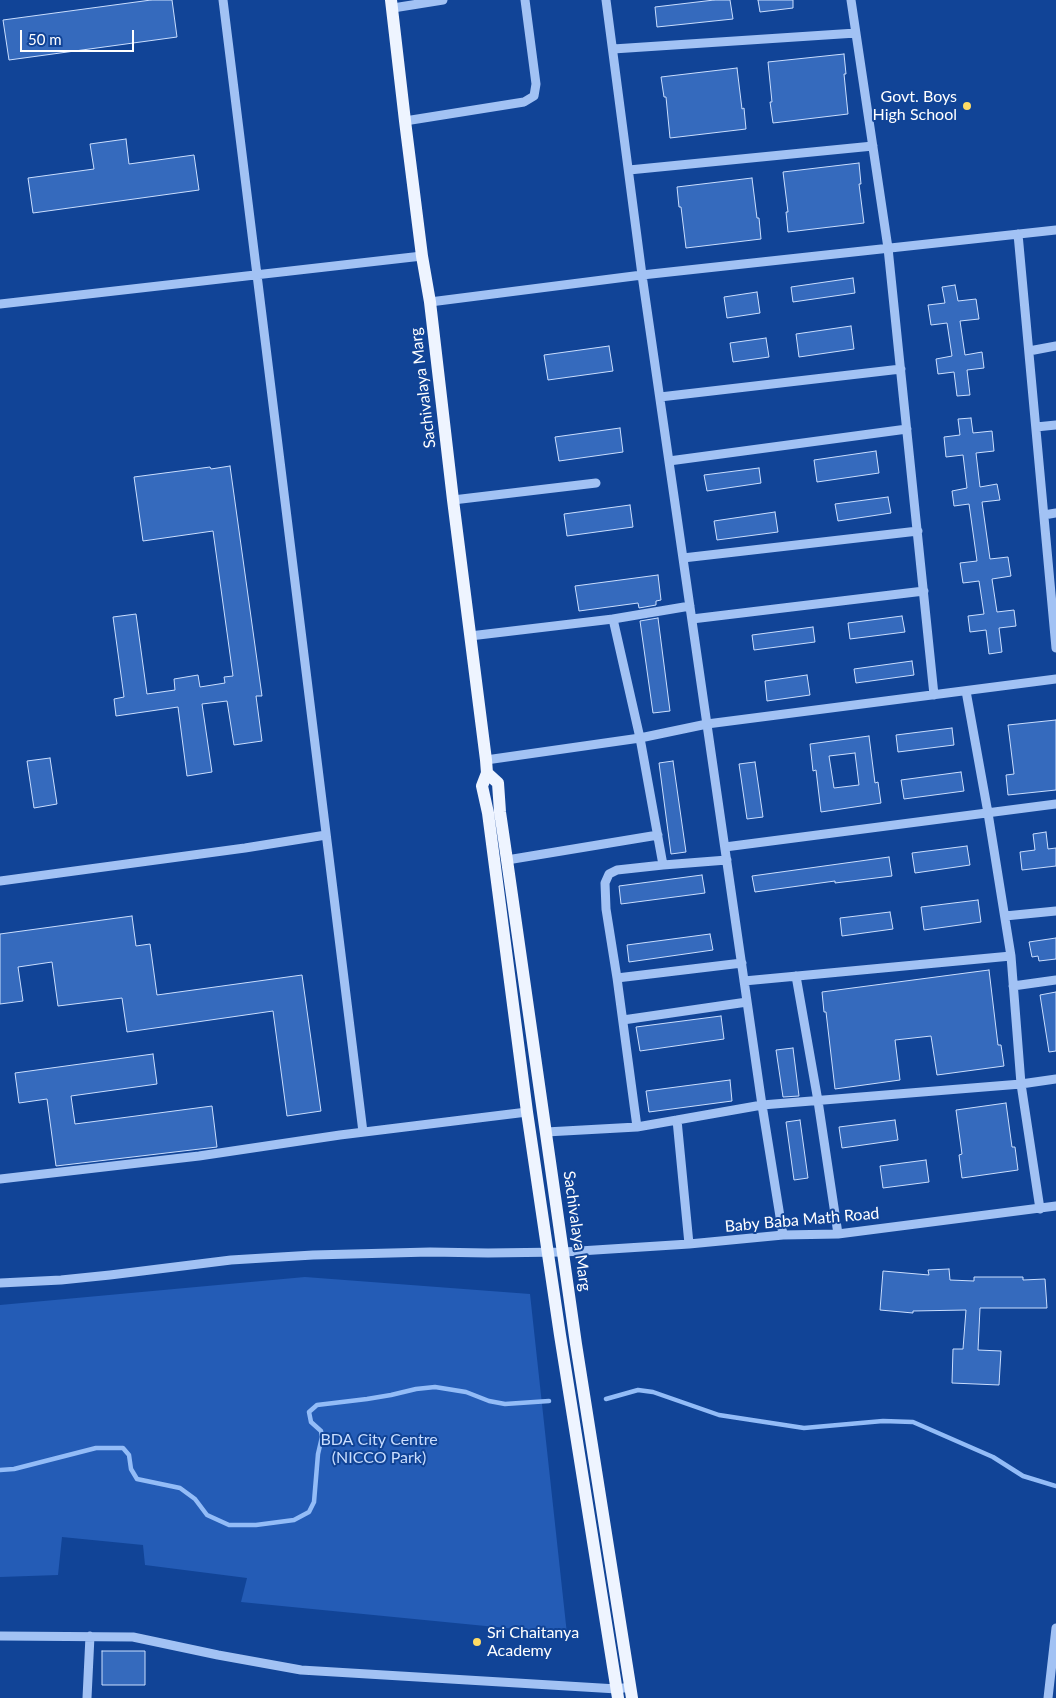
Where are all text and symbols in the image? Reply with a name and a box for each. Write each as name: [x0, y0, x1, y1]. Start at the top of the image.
scale bar: [22, 20, 136, 52]
text: 50 m: [28, 30, 62, 48]
place label: Govt. Boys High School: [873, 87, 957, 125]
marker: Govt. Boys High School: [961, 100, 973, 112]
street label: Sachivalaya Marg: [406, 327, 440, 449]
street label: Sachivalaya Marg: [559, 1170, 595, 1292]
street label: Baby Baba Math Road: [724, 1204, 880, 1236]
park label: BDA City Centre (NICCO Park): [320, 1430, 438, 1468]
place label: Sri Chaitanya Academy: [487, 1623, 579, 1661]
marker: Sri Chaitanya Academy: [471, 1636, 483, 1648]

